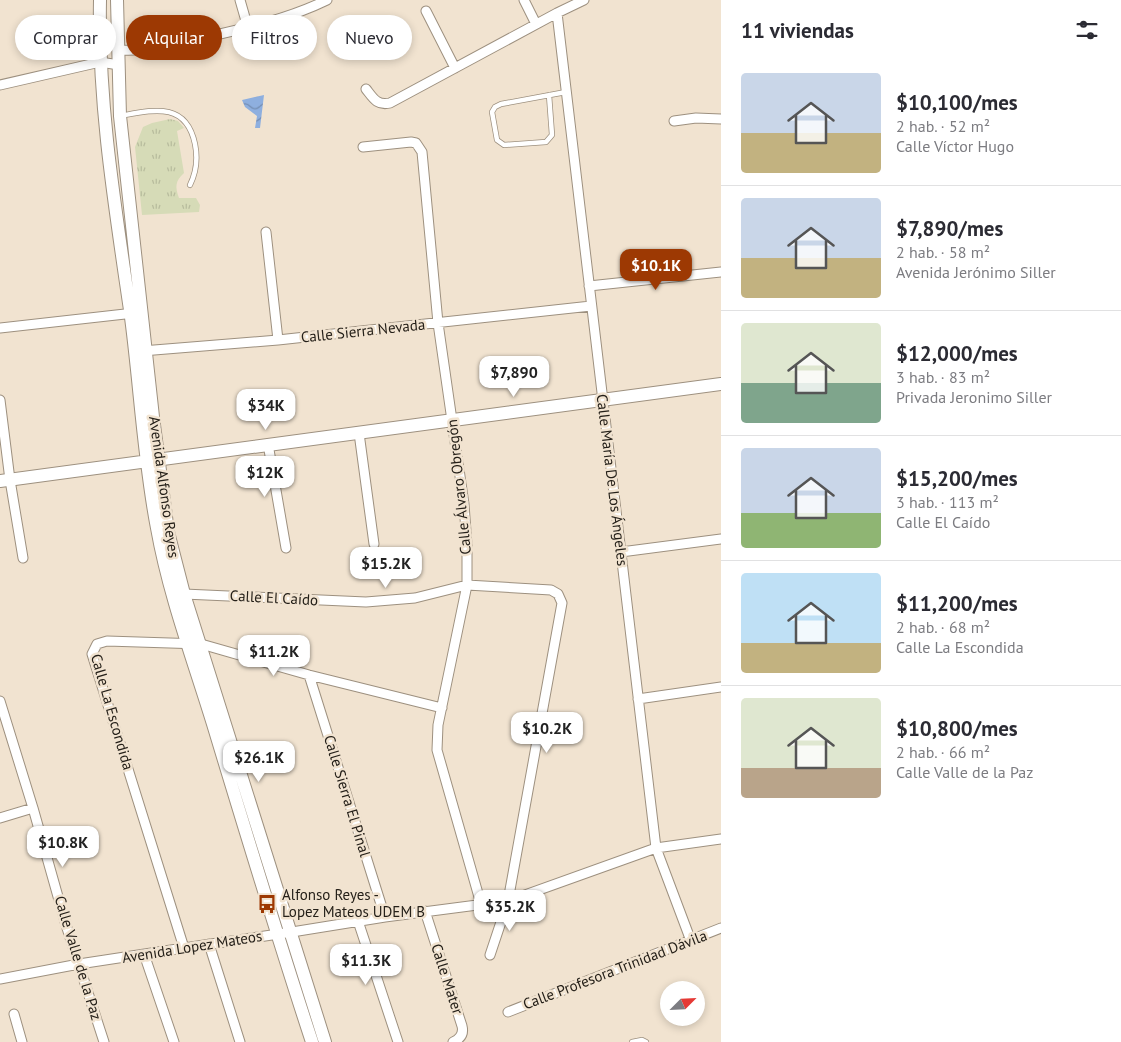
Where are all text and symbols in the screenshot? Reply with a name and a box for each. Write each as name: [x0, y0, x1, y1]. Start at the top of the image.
chip: Comprar: [15, 15, 116, 60]
chip: Alquilar: [126, 15, 222, 60]
chip: Filtros: [232, 15, 317, 60]
chip: Nuevo: [327, 15, 412, 60]
icon: filters: [1073, 16, 1101, 44]
text: 11 viviendas: [741, 17, 854, 44]
text: $10,100/mes: [896, 89, 1018, 116]
icon: home: [781, 93, 841, 153]
text: 2 hab. · 52 m²: [896, 116, 990, 136]
text: Calle Víctor Hugo: [896, 136, 1014, 156]
text: $7,890/mes: [896, 215, 1003, 242]
icon: home: [781, 218, 841, 278]
text: 2 hab. · 58 m²: [896, 242, 990, 262]
pin: $10.1K: [615, 248, 697, 291]
text: $10.1K: [631, 255, 681, 275]
text: Avenida Jerónimo Siller: [896, 262, 1056, 282]
street label: Calle Sierra Nevada: [300, 315, 426, 346]
text: $12,000/mes: [896, 340, 1018, 367]
icon: home: [781, 343, 841, 403]
pin: $7,890: [473, 356, 555, 398]
text: $7,890: [490, 362, 538, 382]
text: 3 hab. · 83 m²: [896, 367, 990, 387]
text: Privada Jeronimo Siller: [896, 387, 1052, 407]
pin: $34K: [236, 388, 296, 431]
street label: Calle María De Los Ángeles: [593, 393, 632, 567]
text: $34K: [247, 395, 285, 415]
street label: Avenida Alfonso Reyes: [145, 415, 184, 559]
street label: Calle Álvaro Obregón: [442, 419, 475, 556]
pin: $12K: [235, 456, 295, 498]
text: $12K: [246, 462, 284, 482]
text: $15,200/mes: [896, 465, 1018, 492]
icon: home: [781, 468, 841, 528]
text: 3 hab. · 113 m²: [896, 492, 999, 512]
text: Calle El Caído: [896, 512, 990, 532]
pin: $15.2K: [345, 546, 427, 589]
text: $15.2K: [361, 553, 411, 573]
street label: Calle El Caído: [229, 586, 319, 609]
text: $11,200/mes: [896, 590, 1018, 617]
icon: home: [781, 593, 841, 653]
text: 2 hab. · 68 m²: [896, 617, 990, 637]
pin: $11.2K: [233, 634, 315, 677]
text: Calle La Escondida: [896, 637, 1024, 657]
text: $11.2K: [249, 641, 299, 661]
street label: Calle La Escondida: [87, 652, 138, 772]
pin: $10.2K: [506, 712, 588, 754]
text: $10,800/mes: [896, 715, 1018, 742]
text: $10.2K: [522, 718, 572, 738]
icon: home: [781, 718, 841, 778]
street label: Calle Sierra El Pinal: [320, 733, 375, 860]
pin: $26.1K: [218, 740, 300, 783]
text: 2 hab. · 66 m²: [896, 742, 990, 762]
text: $26.1K: [234, 747, 284, 767]
text: Calle Valle de la Paz: [896, 762, 1033, 782]
pin: $10.8K: [22, 826, 104, 868]
text: $10.8K: [38, 832, 88, 852]
place label: Alfonso Reyes - Lopez Mateos UDEM B: [282, 885, 425, 921]
pin: $35.2K: [469, 890, 551, 932]
street label: Calle Valle de la Paz: [51, 893, 106, 1022]
bus stop icon: Alfonso Reyes - Lopez Mateos UDEM B: [256, 893, 278, 915]
text: $35.2K: [485, 896, 535, 916]
street label: Avenida Lopez Mateos: [121, 926, 263, 967]
street label: Calle Profesora Trinidad Dávila: [520, 926, 710, 1013]
street label: Calle Mater: [427, 941, 468, 1017]
pin: $11.3K: [325, 944, 407, 986]
text: $11.3K: [341, 950, 391, 970]
north arrow: [660, 981, 705, 1026]
map controls: [660, 981, 705, 1026]

